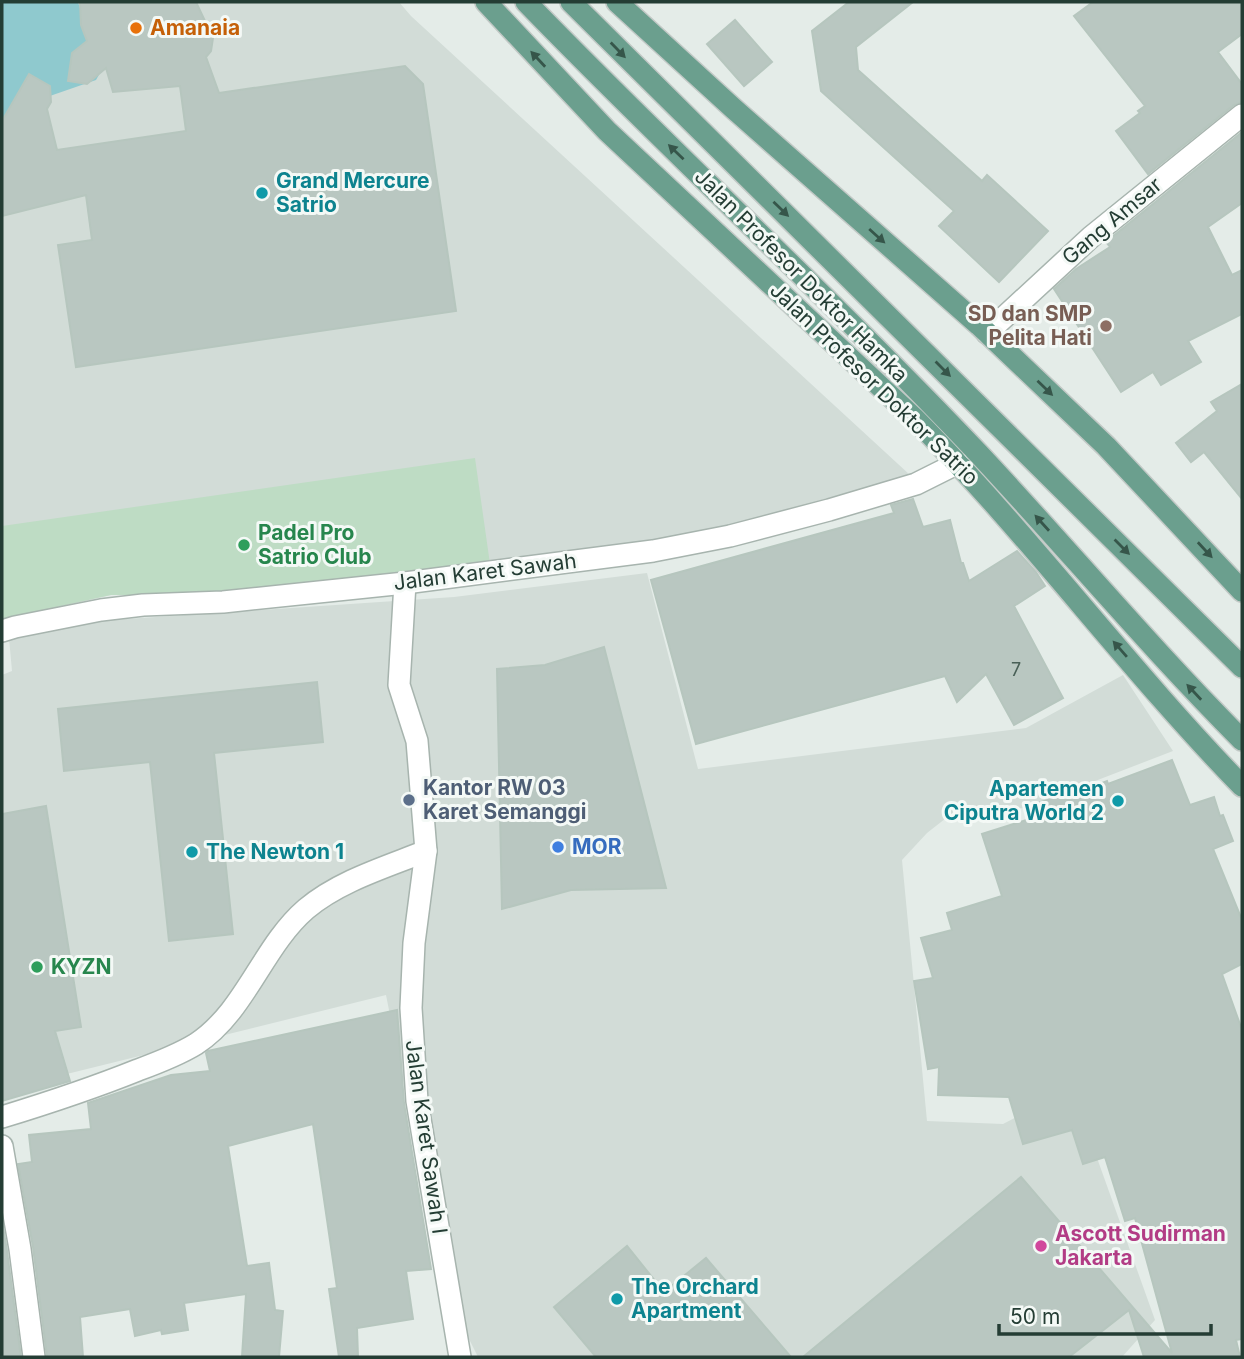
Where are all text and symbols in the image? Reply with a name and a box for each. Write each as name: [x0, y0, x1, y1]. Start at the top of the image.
place label: Amanaia: [150, 15, 240, 40]
marker: Amanaia: [128, 20, 144, 36]
one-way arrow: [610, 42, 627, 59]
one-way arrow: [530, 50, 546, 68]
one-way arrow: [667, 144, 684, 160]
street label: Jalan Profesor Doktor Hamka: [690, 164, 913, 387]
place label: Grand Mercure Satrio: [276, 168, 430, 217]
street label: Gang Amsar: [1057, 172, 1167, 270]
marker: Grand Mercure Satrio: [254, 185, 270, 201]
one-way arrow: [772, 201, 789, 217]
one-way arrow: [868, 228, 885, 243]
street label: Jalan Profesor Doktor Satrio: [765, 277, 984, 490]
place label: SD dan SMP Pelita Hati: [968, 301, 1092, 350]
marker: SD dan SMP Pelita Hati: [1098, 318, 1114, 334]
one-way arrow: [934, 361, 951, 377]
one-way arrow: [1036, 380, 1053, 396]
one-way arrow: [1034, 515, 1050, 532]
place label: Padel Pro Satrio Club: [258, 520, 371, 569]
marker: Padel Pro Satrio Club: [236, 537, 252, 553]
one-way arrow: [1113, 538, 1129, 555]
one-way arrow: [1197, 541, 1213, 559]
street label: Jalan Karet Sawah: [392, 548, 578, 595]
one-way arrow: [1113, 641, 1128, 658]
house number: 7: [1011, 659, 1021, 680]
one-way arrow: [1187, 684, 1203, 701]
place label: Kantor RW 03 Karet Semanggi: [423, 775, 586, 824]
place label: Apartemen Ciputra World 2: [944, 776, 1104, 825]
marker: Kantor RW 03 Karet Semanggi: [401, 792, 417, 808]
marker: Apartemen Ciputra World 2: [1110, 793, 1126, 809]
place label: MOR: [572, 834, 622, 859]
place label: The Newton 1: [206, 839, 344, 864]
marker: MOR: [550, 839, 566, 855]
marker: The Newton 1: [184, 844, 200, 860]
place label: KYZN: [51, 954, 111, 979]
marker: KYZN: [29, 959, 45, 975]
street label: Jalan Karet Sawah I: [401, 1038, 452, 1236]
place label: Ascott Sudirman Jakarta: [1055, 1221, 1226, 1270]
marker: Ascott Sudirman Jakarta: [1033, 1238, 1049, 1254]
place label: The Orchard Apartment: [631, 1274, 759, 1323]
marker: The Orchard Apartment: [609, 1291, 625, 1307]
scale bar: [999, 1292, 1211, 1336]
text: 50 m: [1010, 1304, 1060, 1329]

